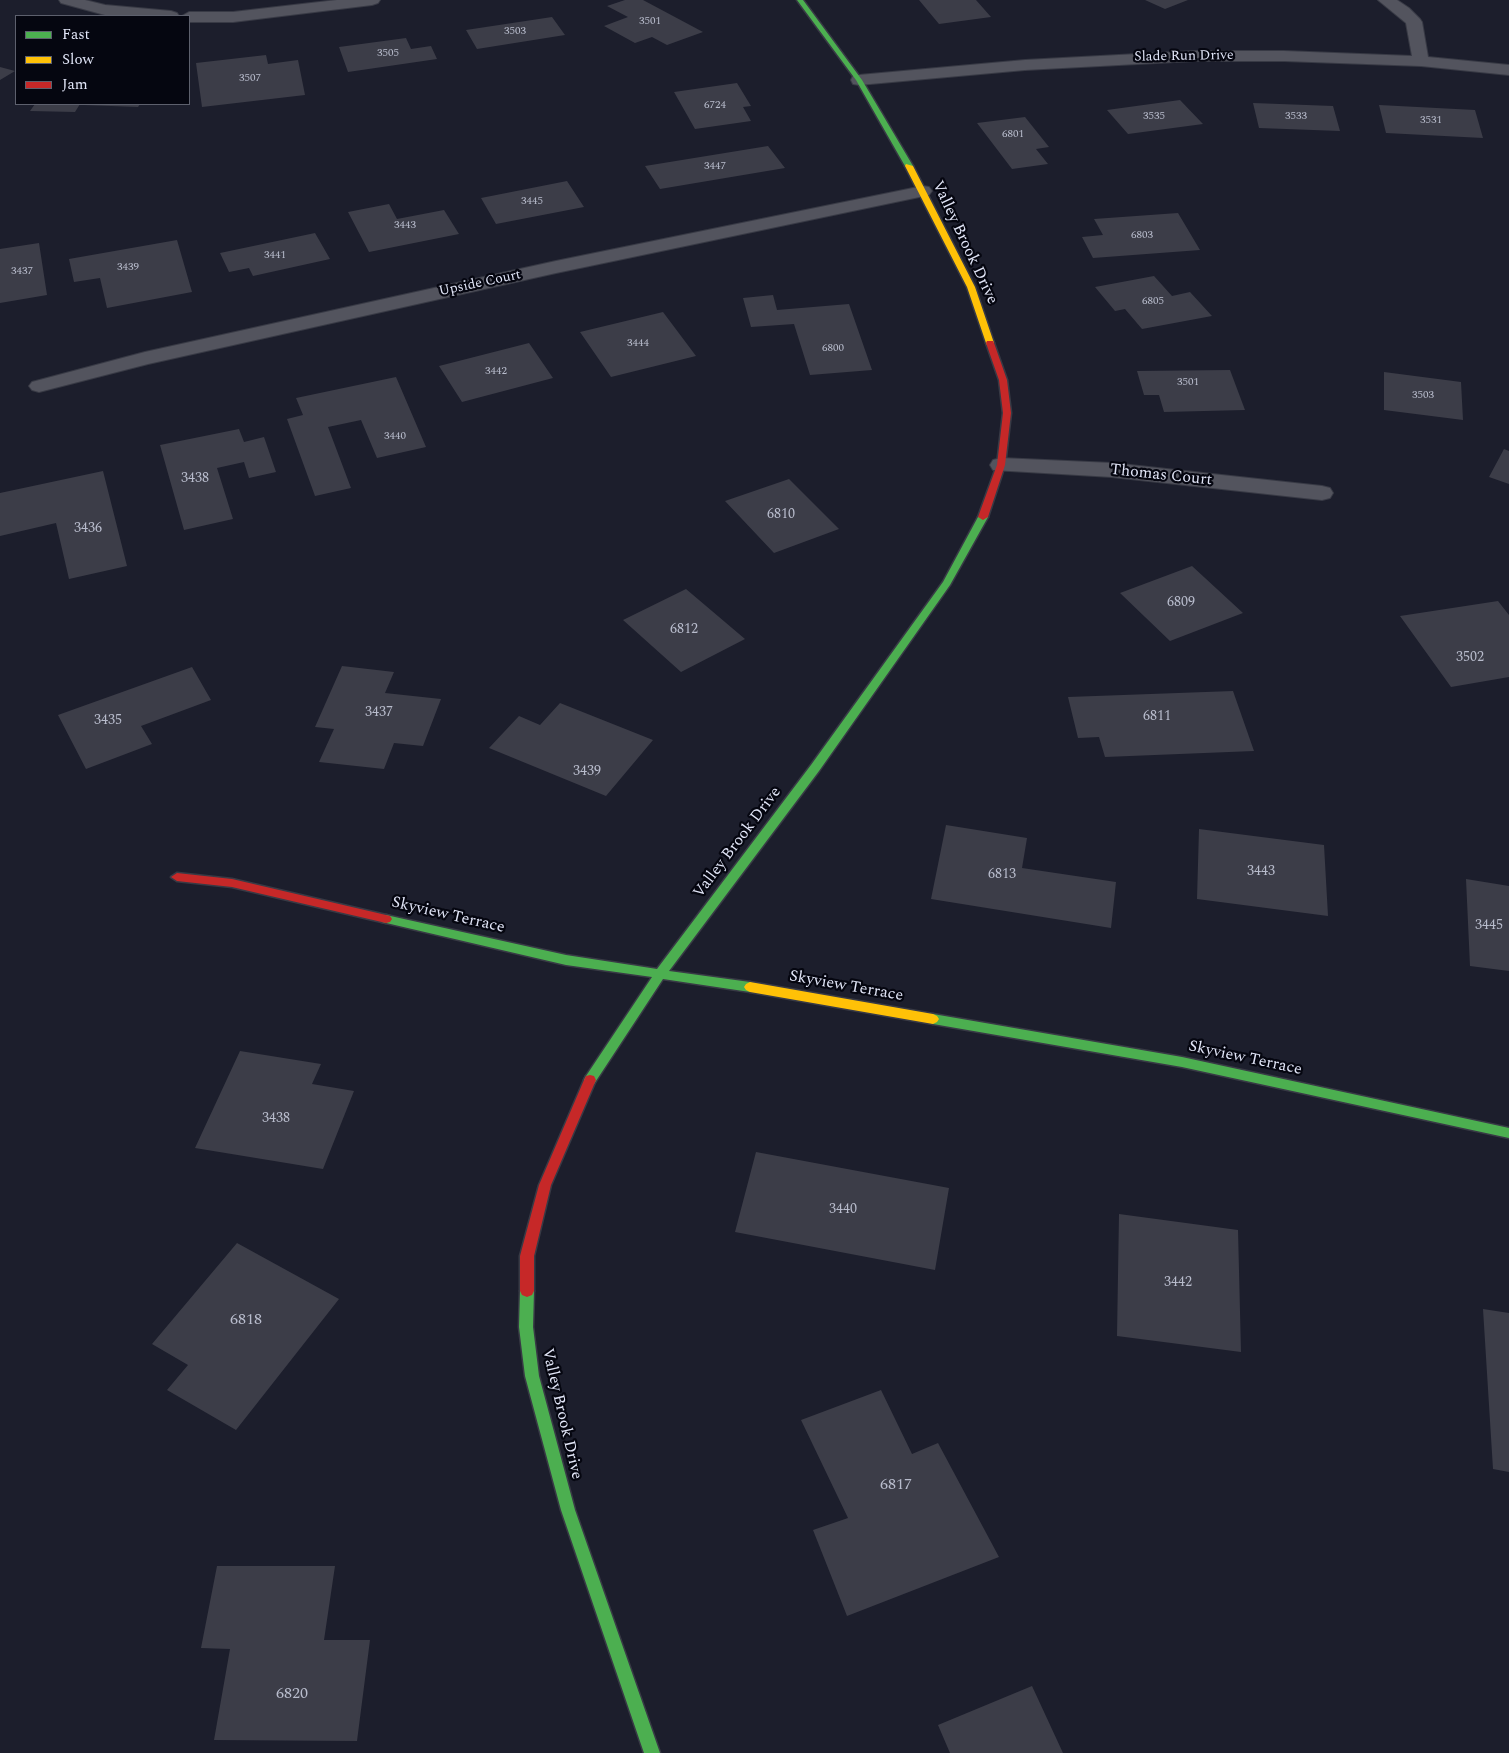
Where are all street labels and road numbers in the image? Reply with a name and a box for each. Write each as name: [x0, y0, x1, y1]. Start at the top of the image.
street label: Slade Run Drive: [1134, 48, 1234, 66]
street label: Valley Brook Drive: [927, 178, 1001, 308]
street label: Upside Court: [437, 267, 523, 301]
street label: Thomas Court: [1109, 461, 1213, 491]
street label: Valley Brook Drive: [690, 784, 786, 902]
street label: Skyview Terrace: [390, 894, 506, 938]
street label: Skyview Terrace: [788, 968, 904, 1006]
street label: Skyview Terrace: [1187, 1038, 1303, 1080]
street label: Valley Brook Drive: [537, 1347, 585, 1481]

